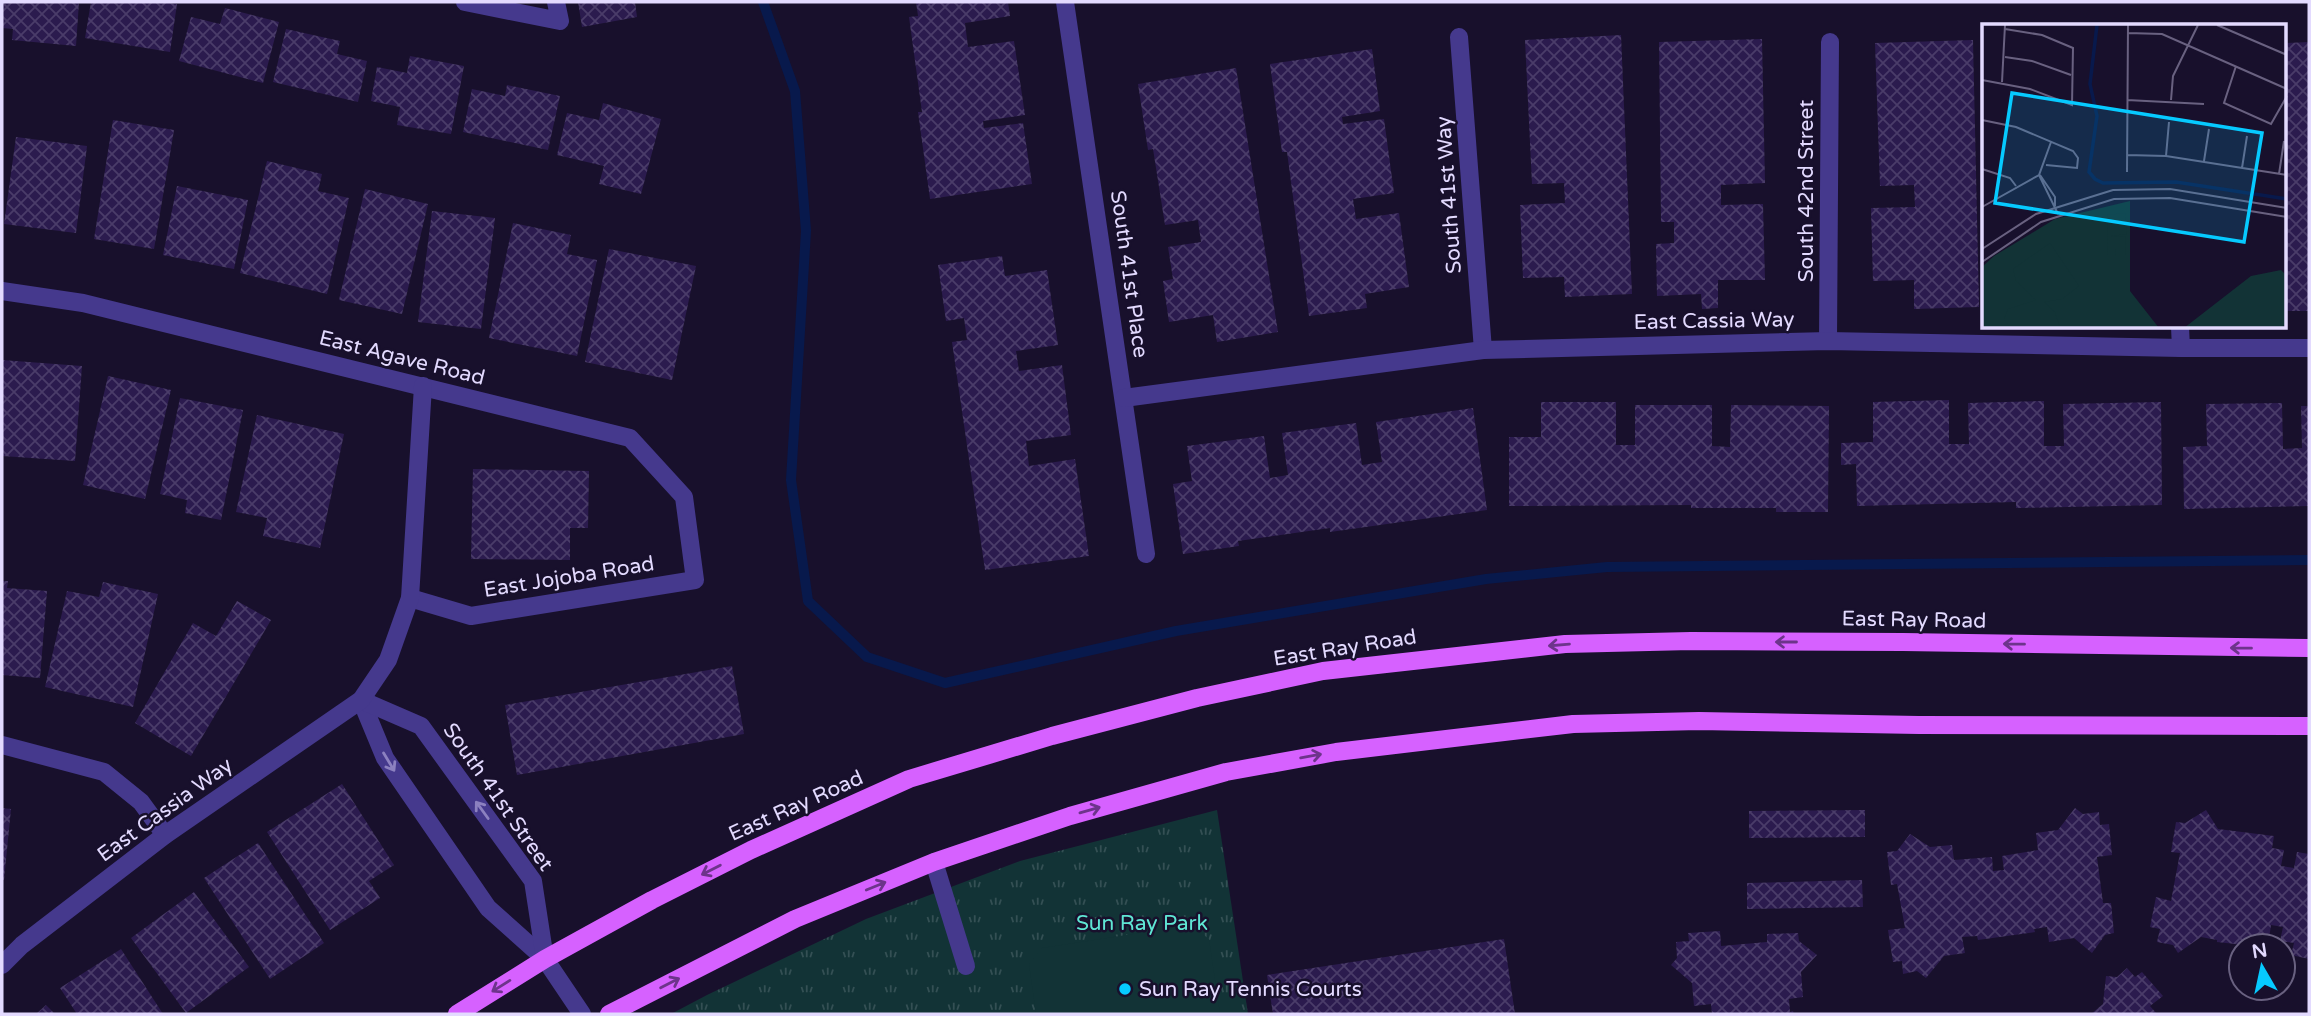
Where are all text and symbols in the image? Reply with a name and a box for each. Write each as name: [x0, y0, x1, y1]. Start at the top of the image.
inset map: [1982, 24, 2286, 329]
street label: South 42nd Street: [1794, 100, 1819, 282]
street label: South 41st Way: [1431, 115, 1467, 275]
street label: South 41st Place: [1105, 189, 1153, 359]
street label: East Cassia Way: [1633, 307, 1795, 335]
street label: East Agave Road: [317, 325, 487, 391]
street label: East Jojoba Road: [482, 551, 656, 603]
street label: East Ray Road: [1841, 606, 1987, 634]
street label: East Ray Road: [1272, 624, 1418, 672]
one-way arrow: [1775, 635, 1798, 649]
one-way arrow: [2002, 637, 2025, 651]
one-way arrow: [1548, 639, 1570, 652]
one-way arrow: [2230, 641, 2253, 655]
street label: South 41st Street: [438, 718, 558, 876]
one-way arrow: [1299, 749, 1322, 763]
one-way arrow: [383, 752, 397, 772]
street label: East Cassia Way: [93, 753, 237, 867]
street label: East Ray Road: [725, 765, 867, 847]
one-way arrow: [474, 801, 489, 820]
one-way arrow: [1079, 803, 1101, 816]
one-way arrow: [701, 864, 722, 878]
one-way arrow: [864, 878, 886, 891]
park label: Sun Ray Park: [1076, 911, 1208, 936]
north arrow: [2227, 932, 2297, 1002]
text: N: [2250, 939, 2269, 963]
one-way arrow: [659, 976, 680, 990]
place label: Sun Ray Tennis Courts: [1139, 977, 1362, 1002]
one-way arrow: [492, 979, 511, 994]
marker: Sun Ray Tennis Courts: [1117, 981, 1133, 997]

